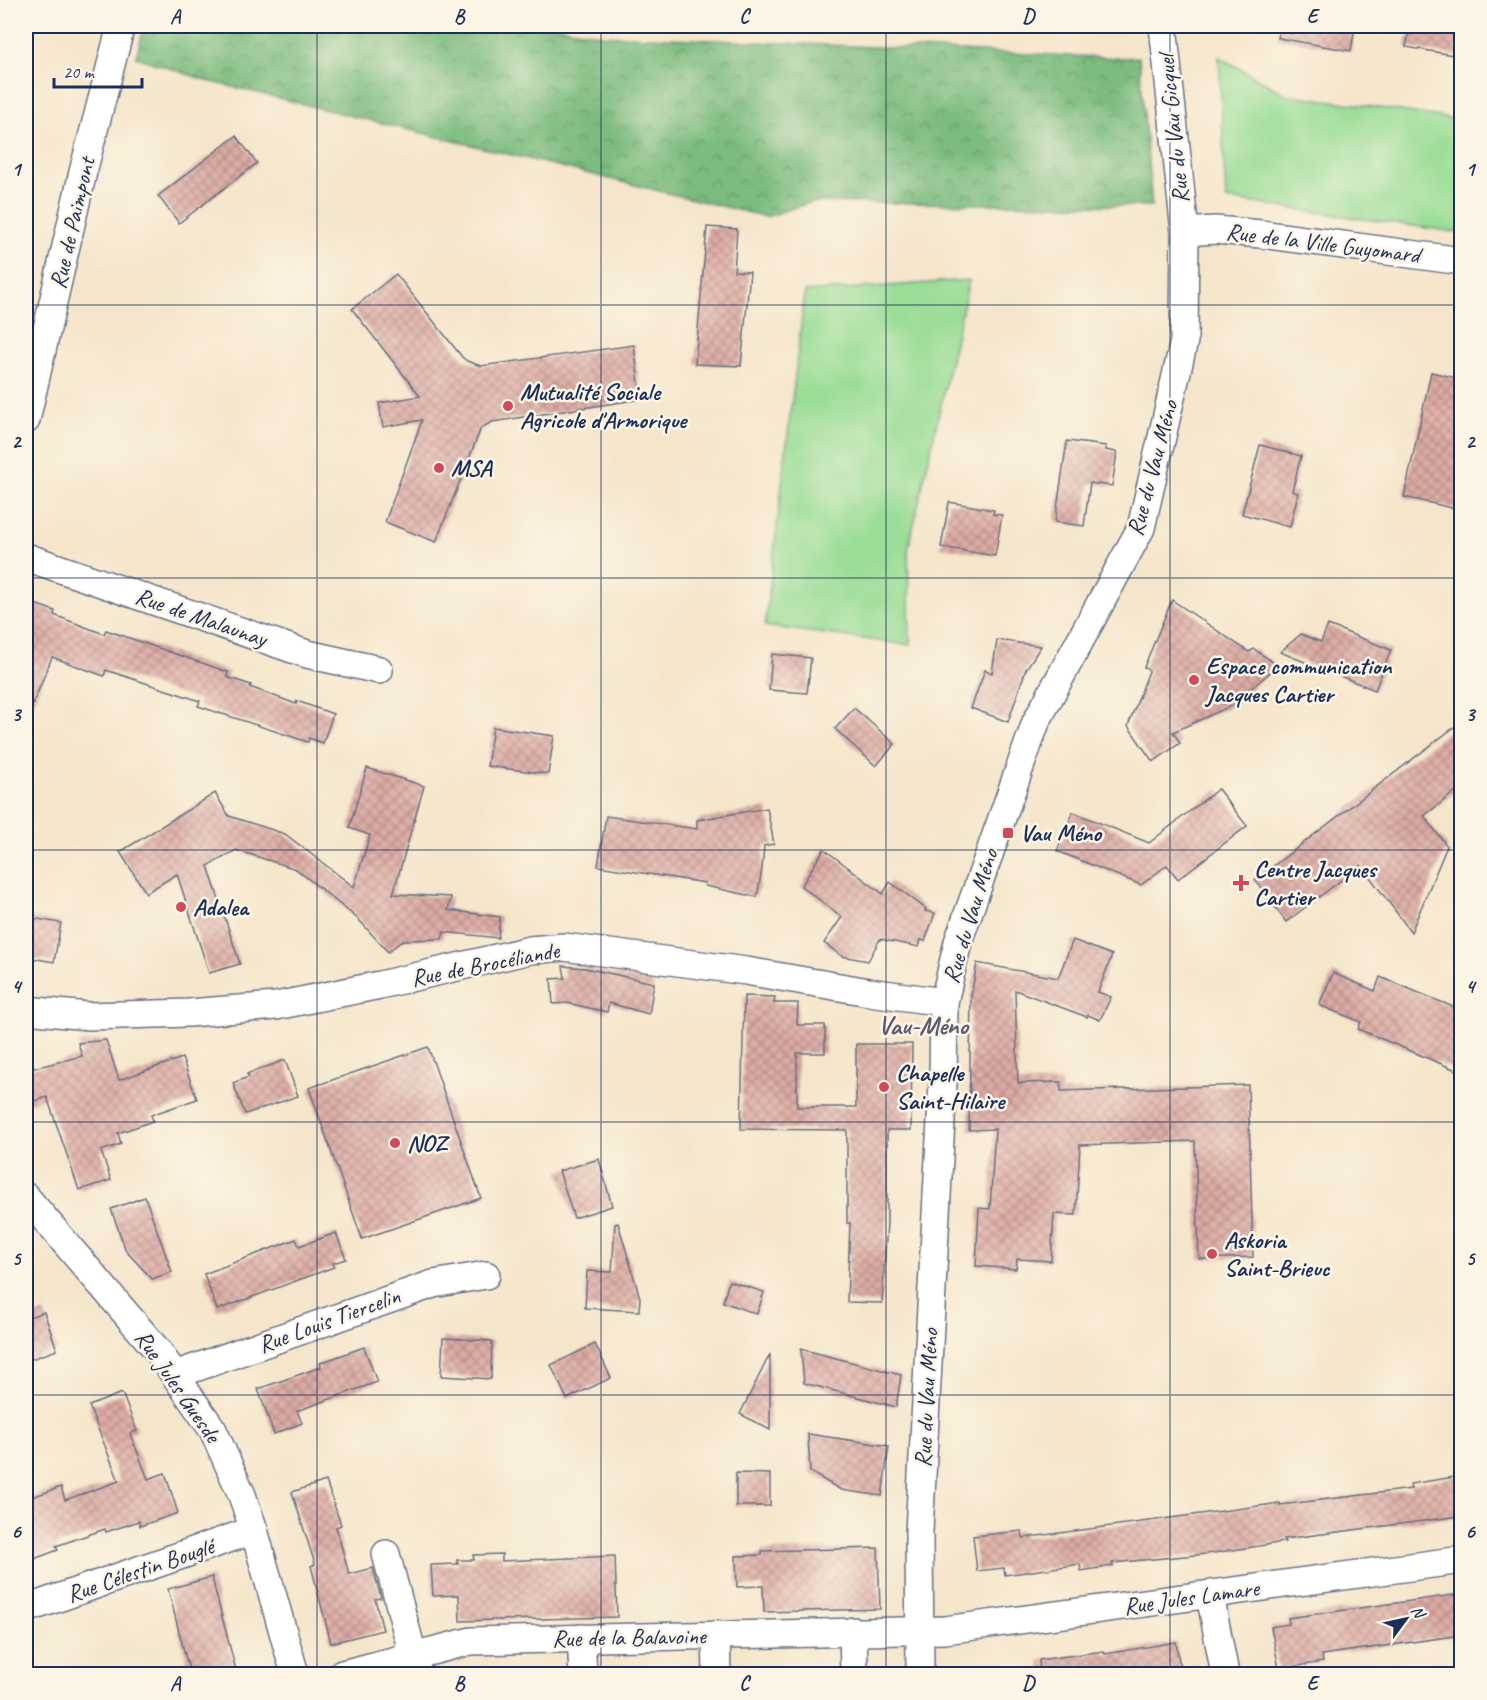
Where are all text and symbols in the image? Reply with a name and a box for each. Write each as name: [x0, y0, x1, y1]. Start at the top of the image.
text: A: [170, 4, 182, 29]
text: B: [454, 4, 466, 29]
text: C: [739, 4, 751, 29]
text: D: [1022, 4, 1036, 29]
text: E: [1307, 4, 1321, 29]
street label: Rue du Vau Gicquel: [1150, 49, 1196, 205]
scale bar: [54, 51, 142, 89]
text: 20 m: [63, 61, 96, 83]
street label: Rue de Paimpont: [42, 152, 102, 292]
text: 1: [12, 157, 23, 182]
text: 1: [1466, 157, 1477, 182]
street label: Rue de la Ville Guyomard: [1224, 216, 1425, 270]
place label: Mutualité Sociale Agricole d'Armorique: [520, 377, 688, 435]
street label: Rue du Vau Méno: [1120, 396, 1185, 539]
marker: Mutualité Sociale Agricole d'Armorique: [501, 399, 515, 413]
text: 2: [12, 429, 23, 454]
text: 2: [1466, 429, 1477, 454]
place label: MSA: [451, 453, 493, 483]
marker: MSA: [432, 461, 446, 475]
street label: Rue de Malaunay: [131, 581, 272, 654]
place label: Espace communication Jacques Cartier: [1204, 651, 1392, 709]
marker: Espace communication Jacques Cartier: [1187, 673, 1201, 687]
text: 3: [12, 702, 23, 727]
text: 3: [1466, 702, 1477, 727]
place label: Vau Méno: [1020, 818, 1103, 848]
marker: Vau Méno: [1001, 826, 1015, 840]
street label: Rue du Vau Méno: [935, 844, 1005, 987]
place label: Centre Jacques Cartier: [1254, 854, 1378, 912]
marker: Centre Jacques Cartier: [1232, 874, 1250, 892]
place label: Adalea: [193, 892, 250, 922]
marker: Adalea: [174, 900, 188, 914]
street label: Rue de Brocéliande: [408, 935, 564, 993]
text: 4: [12, 974, 24, 999]
text: 4: [1466, 974, 1478, 999]
district label: Vau-Méno: [878, 1009, 970, 1042]
place label: Chapelle Saint-Hilaire: [896, 1058, 1006, 1116]
marker: Chapelle Saint-Hilaire: [877, 1080, 891, 1094]
place label: NOZ: [407, 1128, 451, 1158]
marker: NOZ: [388, 1136, 402, 1150]
place label: Askoria Saint-Brieuc: [1224, 1225, 1331, 1283]
text: 5: [12, 1246, 23, 1271]
text: 5: [1466, 1246, 1477, 1271]
marker: Askoria Saint-Brieuc: [1205, 1247, 1219, 1261]
street label: Rue Louis Tiercelin: [254, 1280, 404, 1360]
street label: Rue Jules Guesde: [128, 1324, 229, 1450]
street label: Rue du Vau Méno: [907, 1326, 945, 1468]
text: 6: [11, 1519, 22, 1544]
text: 6: [1465, 1519, 1476, 1544]
street label: Rue Célestin Bouglé: [63, 1529, 221, 1609]
street label: Rue Jules Lamare: [1121, 1572, 1263, 1621]
north arrow: [1376, 1589, 1436, 1649]
text: N: [1407, 1602, 1431, 1624]
street label: Rue de la Balavoine: [552, 1621, 708, 1653]
text: A: [170, 1671, 182, 1696]
text: B: [454, 1671, 466, 1696]
text: C: [739, 1671, 751, 1696]
text: D: [1022, 1671, 1036, 1696]
text: E: [1307, 1671, 1321, 1696]

